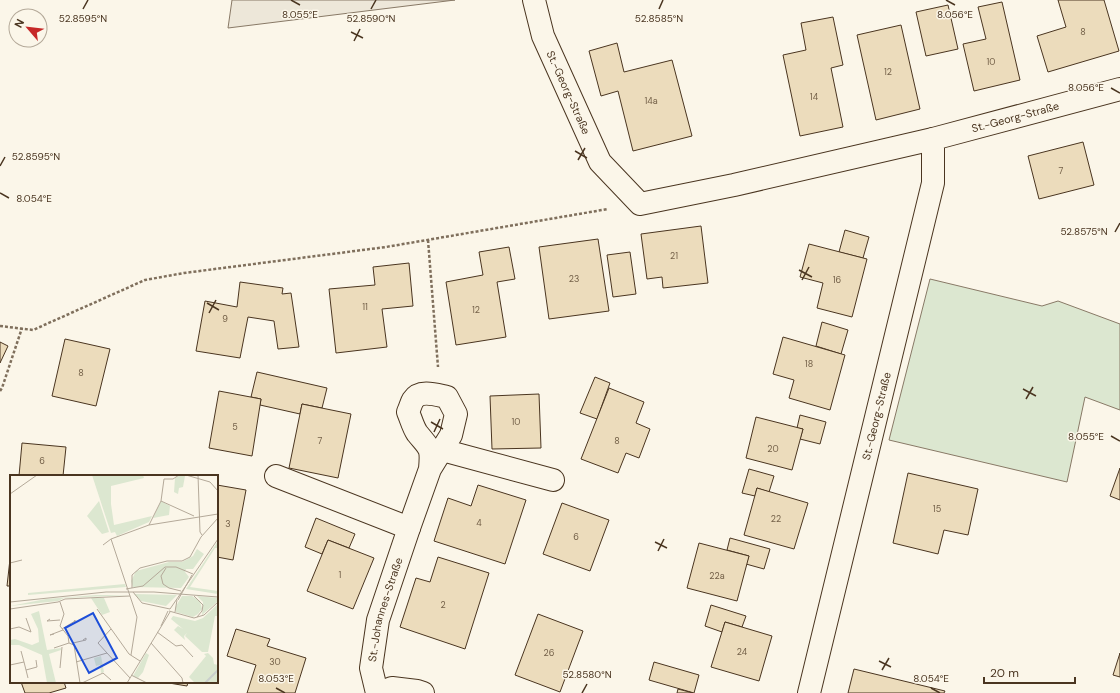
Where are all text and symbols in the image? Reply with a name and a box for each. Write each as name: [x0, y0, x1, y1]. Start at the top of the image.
north arrow: [8, 8, 48, 48]
text: 8.055°E: [282, 8, 318, 21]
text: 8.056°E: [937, 8, 973, 21]
text: 52.8595°N: [59, 12, 107, 25]
text: 52.8590°N: [346, 12, 396, 25]
text: 52.8585°N: [635, 12, 683, 25]
text: N: [11, 16, 27, 30]
house number: 8: [1080, 26, 1086, 38]
street label: St.-Georg-Straße: [544, 48, 593, 136]
house number: 10: [987, 56, 995, 68]
house number: 12: [884, 66, 892, 78]
text: 8.056°E: [1068, 81, 1104, 94]
house number: 14: [810, 91, 819, 103]
house number: 14a: [644, 95, 658, 107]
street label: St.-Georg-Straße: [970, 99, 1061, 135]
text: 52.8595°N: [12, 150, 60, 163]
house number: 7: [1059, 165, 1064, 177]
text: 8.054°E: [16, 192, 52, 205]
text: 52.8575°N: [1060, 225, 1108, 238]
house number: 21: [670, 250, 678, 262]
house number: 23: [569, 273, 579, 285]
house number: 16: [833, 274, 842, 286]
house number: 11: [362, 301, 368, 313]
house number: 12: [472, 304, 480, 316]
house number: 9: [222, 313, 228, 325]
house number: 18: [805, 358, 813, 370]
house number: 8: [78, 367, 84, 379]
street label: St.-Georg-Straße: [859, 371, 894, 462]
house number: 10: [512, 416, 520, 428]
house number: 5: [232, 421, 238, 433]
text: 8.055°E: [1068, 430, 1104, 443]
house number: 7: [318, 435, 323, 447]
house number: 8: [614, 435, 620, 447]
house number: 20: [767, 443, 779, 455]
house number: 6: [39, 455, 45, 467]
inset map: [10, 475, 218, 683]
house number: 15: [933, 503, 941, 515]
house number: 22: [771, 513, 781, 525]
house number: 4: [476, 517, 482, 529]
house number: 3: [225, 518, 231, 530]
house number: 6: [573, 531, 579, 543]
street label: St.-Johannes-Straße: [365, 556, 406, 663]
house number: 1: [339, 569, 342, 581]
house number: 22a: [709, 570, 725, 582]
house number: 2: [440, 599, 446, 611]
house number: 24: [737, 646, 748, 658]
house number: 26: [544, 647, 555, 659]
house number: 30: [269, 656, 281, 668]
scale bar: [984, 659, 1075, 685]
text: 20 m: [990, 665, 1019, 681]
text: 52.8580°N: [562, 668, 612, 681]
text: 8.053°E: [258, 672, 294, 685]
text: 8.054°E: [913, 672, 949, 685]

